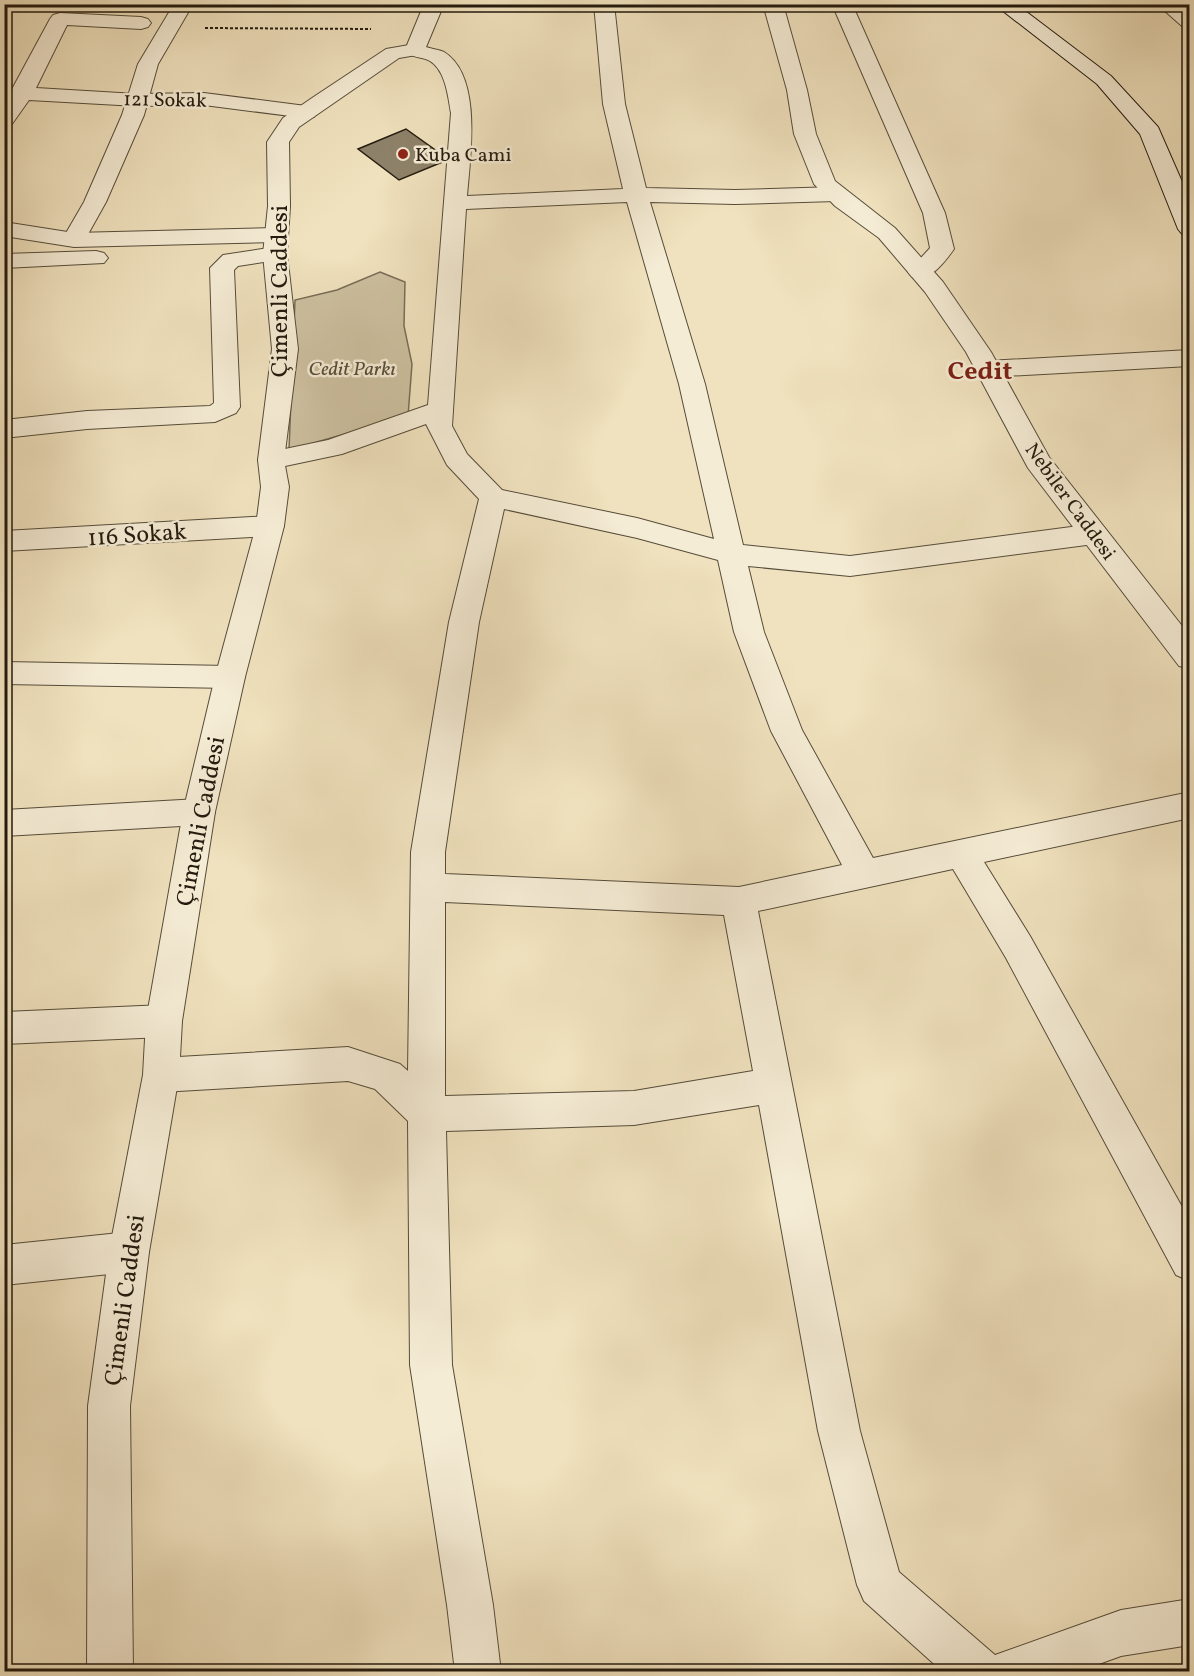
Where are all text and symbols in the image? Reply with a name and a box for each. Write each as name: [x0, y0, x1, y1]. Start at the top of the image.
street label: 121 Sokak: [123, 86, 207, 116]
place label: Kuba Cami: [415, 142, 511, 170]
marker: Kuba Cami: [396, 147, 410, 161]
street label: Çimenli Caddesi: [264, 205, 298, 377]
district label: Cedit: [948, 354, 1013, 390]
park label: Cedit Parkı: [308, 356, 396, 384]
street label: Nebiler Caddesi: [1017, 438, 1121, 567]
street label: 116 Sokak: [86, 516, 188, 556]
street label: Çimenli Caddesi: [169, 733, 235, 909]
street label: Çimenli Caddesi: [97, 1212, 155, 1388]

